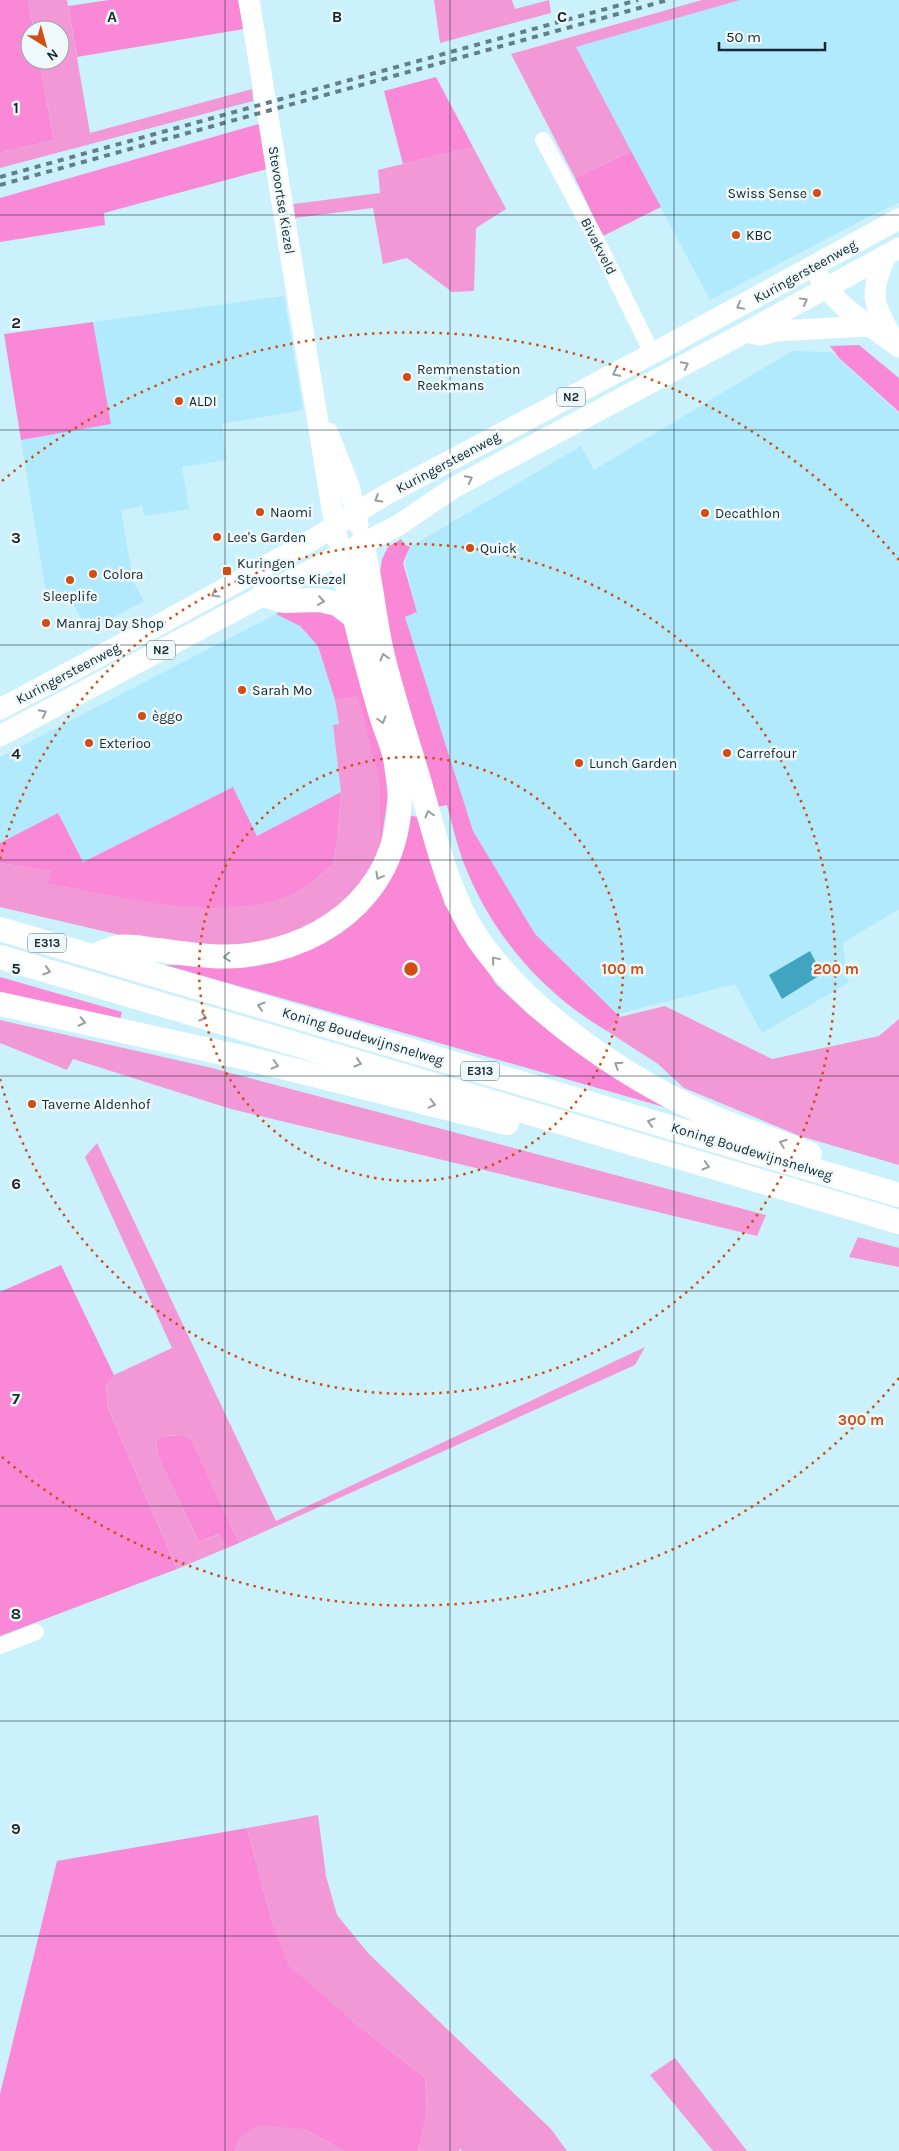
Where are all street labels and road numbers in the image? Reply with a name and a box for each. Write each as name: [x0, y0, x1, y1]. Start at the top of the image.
street label: Stevoortse Kiezel: [265, 145, 298, 255]
street label: Bivakveld: [577, 215, 620, 278]
street label: Kuringersteenweg: [751, 236, 860, 307]
road number: N2: [557, 388, 585, 407]
street label: Kuringersteenweg: [393, 428, 503, 497]
street label: Kuringersteenweg: [13, 639, 123, 708]
road number: N2: [147, 640, 175, 660]
road number: E313: [28, 934, 66, 952]
street label: Koning Boudewijnsnelweg: [280, 1004, 446, 1069]
road number: E313: [461, 1062, 499, 1080]
street label: Koning Boudewijnsnelweg: [669, 1119, 835, 1184]

